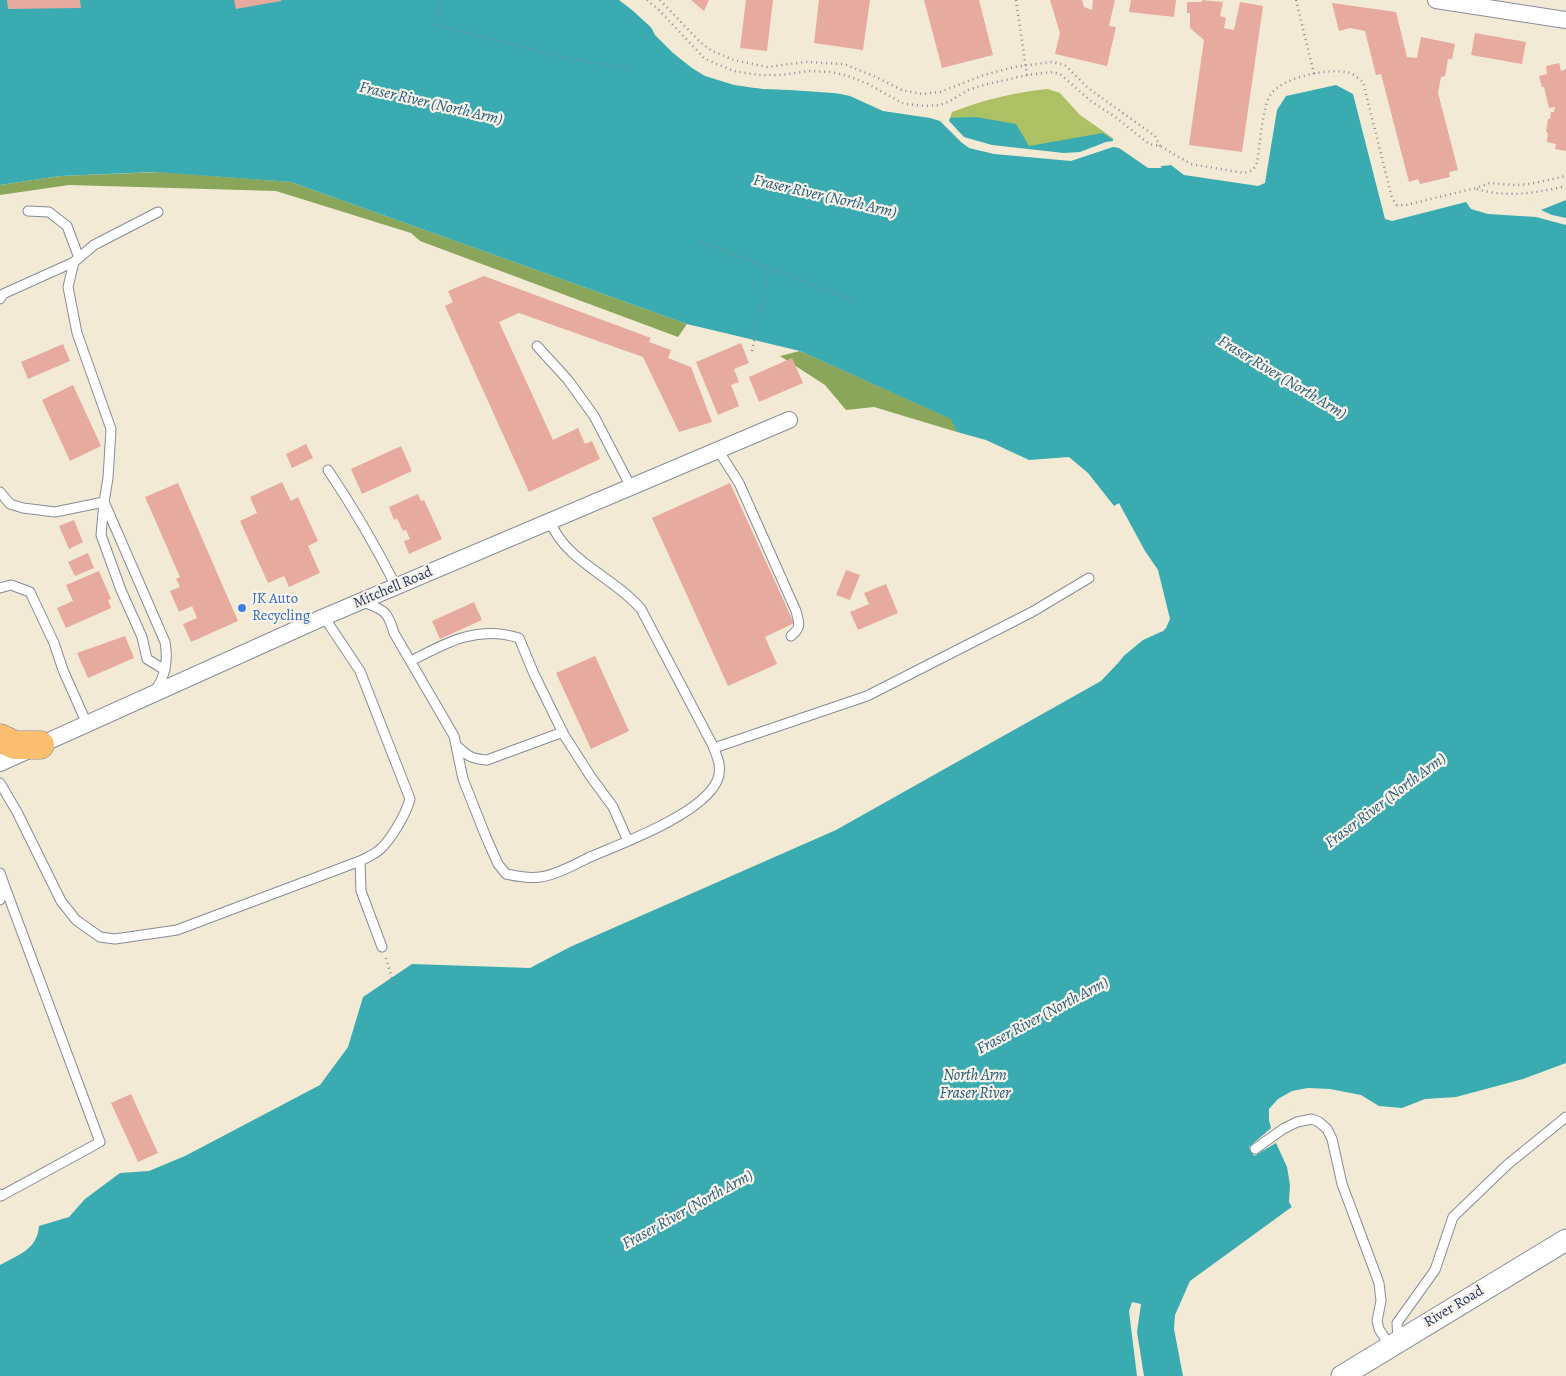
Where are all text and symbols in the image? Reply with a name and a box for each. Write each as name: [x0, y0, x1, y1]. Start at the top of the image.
water label: Fraser River (North Arm): [357, 78, 505, 130]
water label: Fraser River (North Arm): [751, 171, 899, 223]
water label: Fraser River (North Arm): [1214, 332, 1350, 424]
street label: Mitchell Road: [351, 563, 435, 613]
place label: JK Auto Recycling: [252, 590, 310, 625]
marker: JK Auto Recycling: [236, 602, 248, 614]
water label: Fraser River (North Arm): [1322, 749, 1450, 853]
water label: Fraser River (North Arm): [974, 973, 1112, 1059]
water label: North Arm Fraser River: [940, 1066, 1010, 1104]
water label: Fraser River (North Arm): [619, 1166, 757, 1254]
street label: River Road: [1421, 1282, 1487, 1332]

